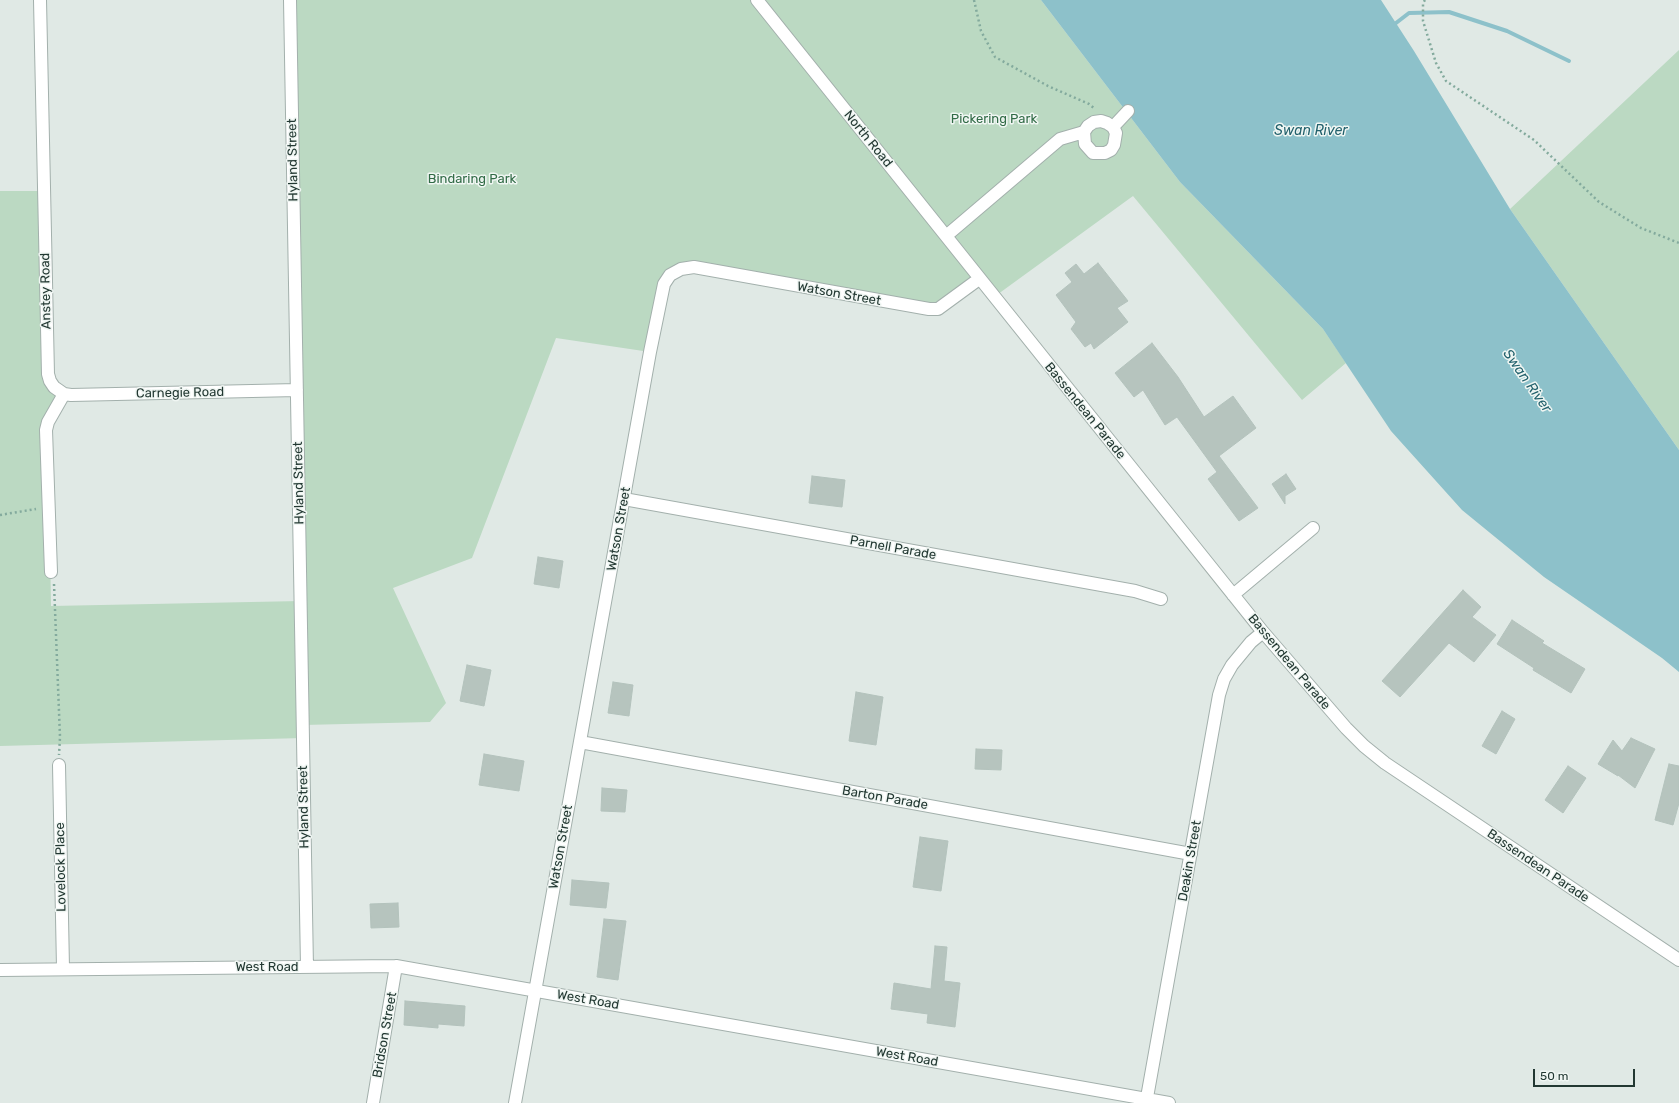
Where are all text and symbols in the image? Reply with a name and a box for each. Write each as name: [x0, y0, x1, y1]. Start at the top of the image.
street label: North Road: [840, 108, 896, 170]
park label: Pickering Park: [951, 111, 1037, 127]
street label: Hyland Street: [284, 118, 302, 202]
water label: Swan River: [1274, 123, 1348, 139]
park label: Bindaring Park: [428, 171, 516, 187]
street label: Anstey Road: [38, 253, 54, 329]
street label: Watson Street: [796, 279, 882, 309]
water label: Swan River: [1499, 346, 1555, 416]
street label: Bassendean Parade: [1041, 359, 1129, 463]
street label: Carnegie Road: [136, 384, 224, 402]
street label: Hyland Street: [290, 441, 308, 525]
street label: Watson Street: [604, 486, 634, 572]
street label: Parnell Parade: [849, 533, 937, 563]
street label: Bassendean Parade: [1244, 611, 1334, 713]
street label: Hyland Street: [295, 765, 313, 849]
street label: Barton Parade: [841, 783, 929, 813]
street label: Watson Street: [546, 804, 576, 890]
street label: Deakin Street: [1175, 819, 1205, 903]
street label: Lovelock Place: [52, 822, 70, 912]
street label: Bassendean Parade: [1484, 826, 1592, 906]
street label: West Road: [235, 959, 299, 975]
street label: West Road: [556, 987, 620, 1013]
street label: Bridson Street: [370, 991, 400, 1079]
street label: West Road: [875, 1044, 939, 1070]
scale bar: [1535, 1061, 1637, 1087]
text: 50 m: [1540, 1069, 1568, 1083]

